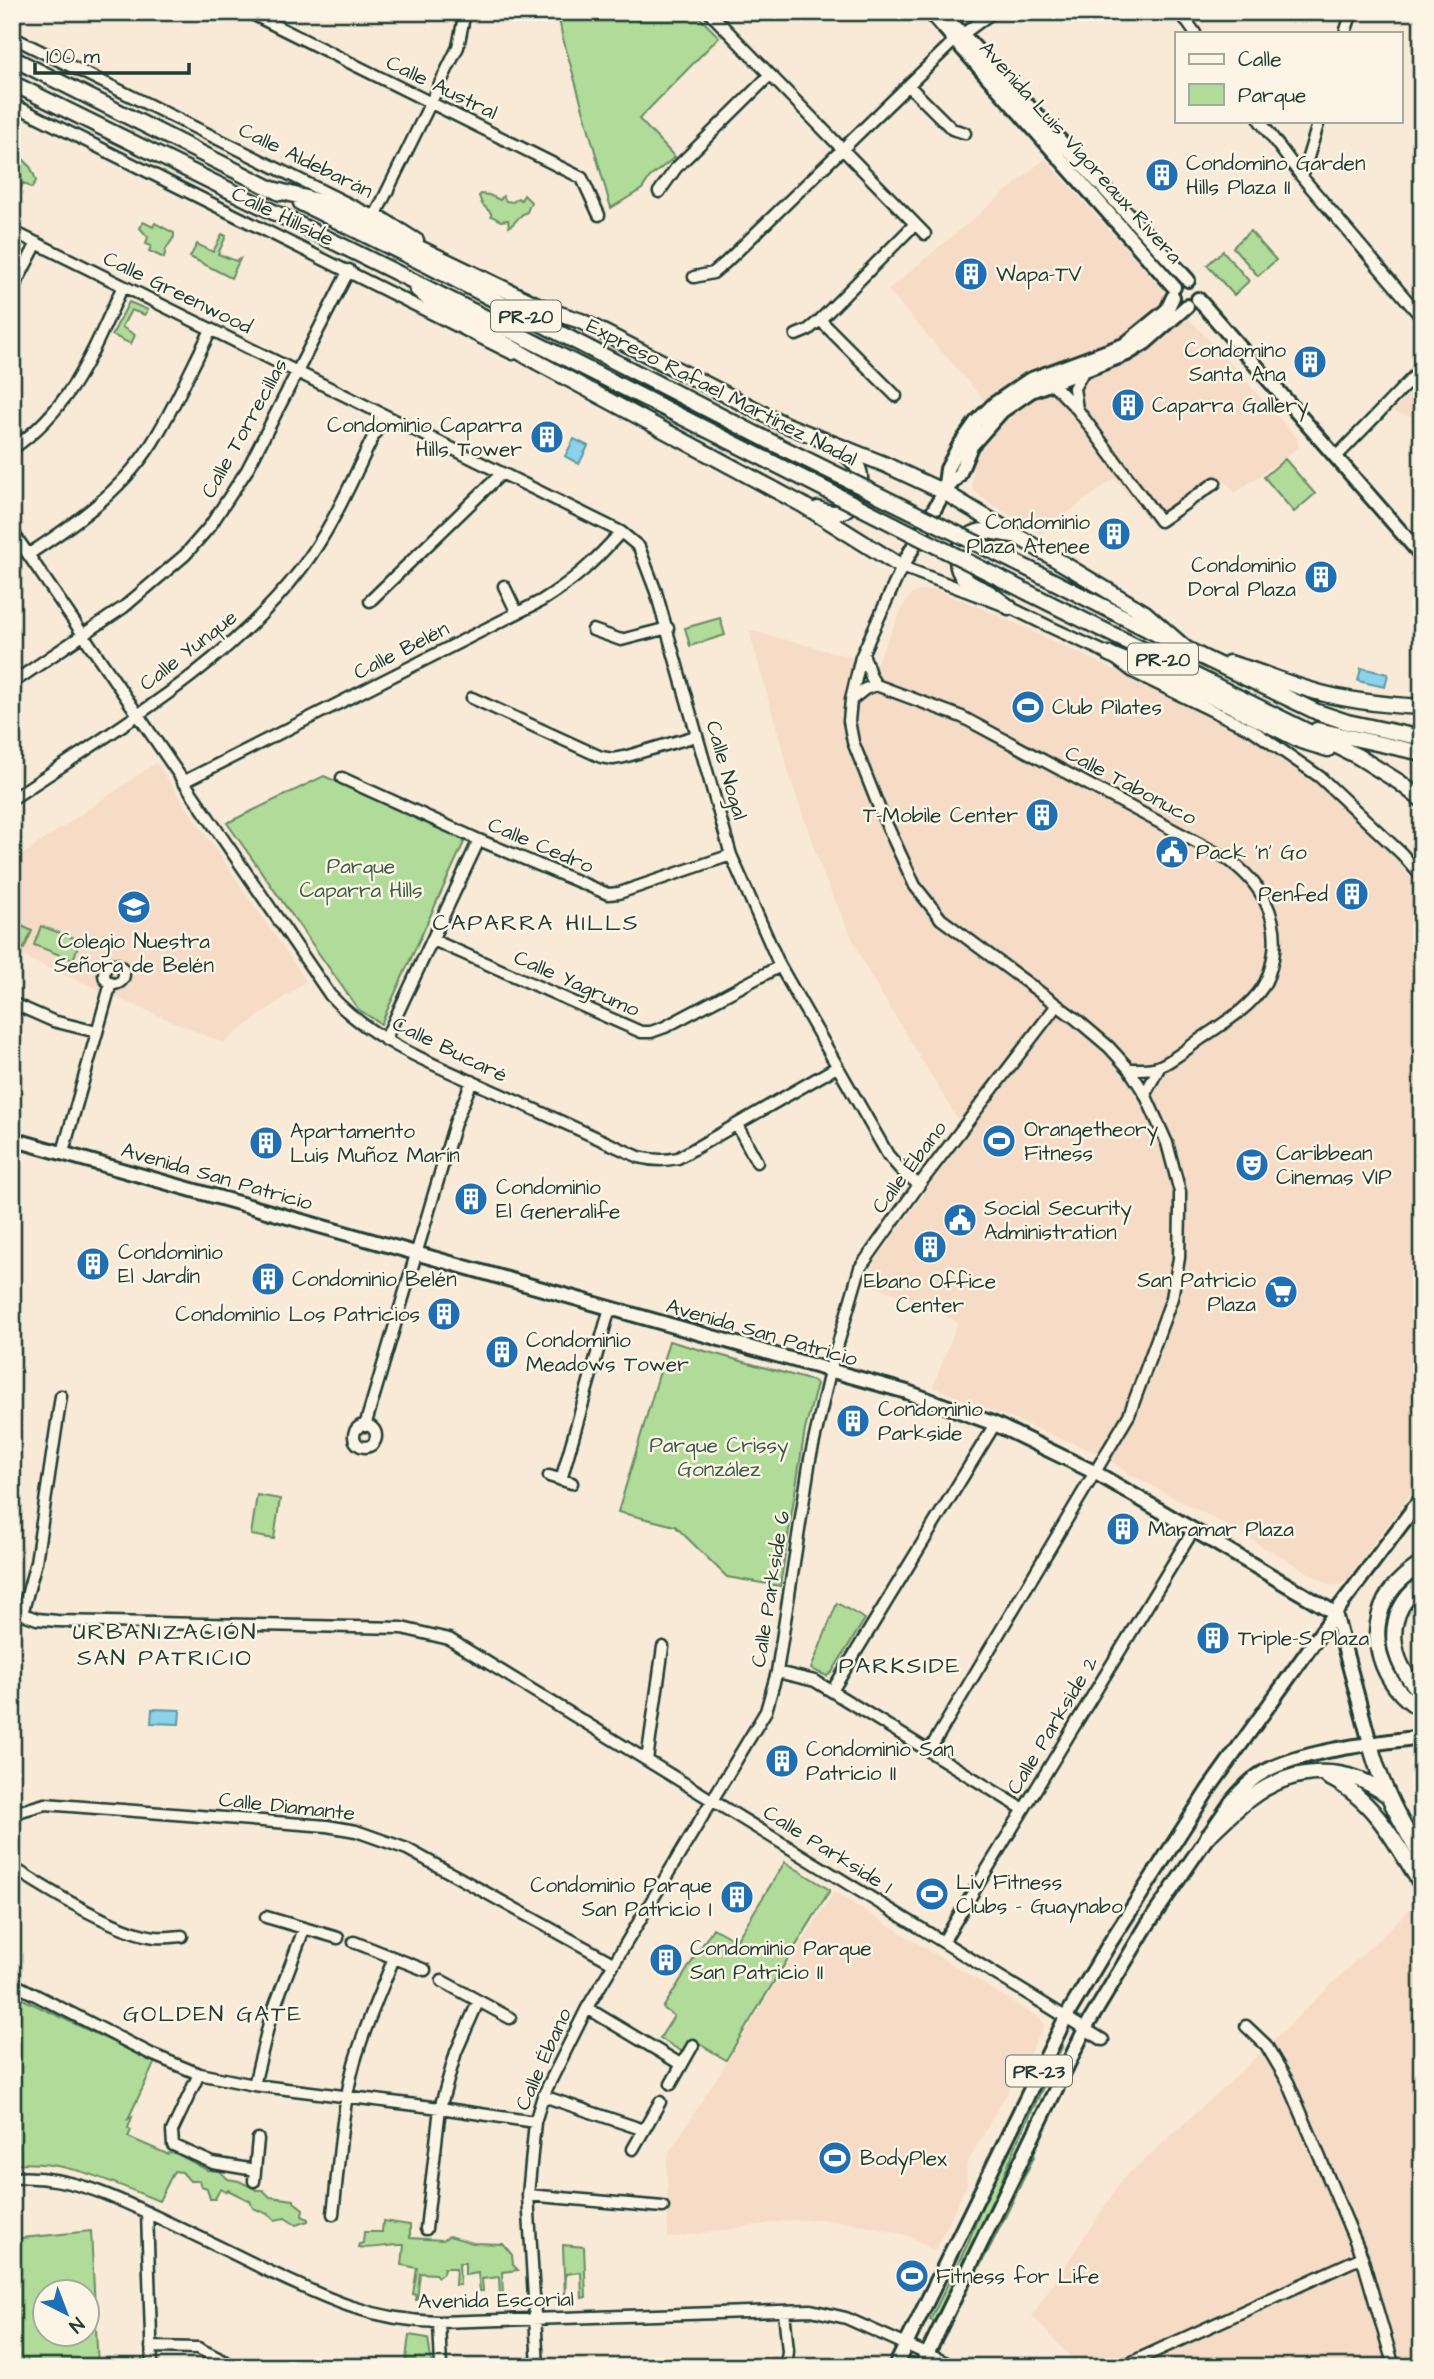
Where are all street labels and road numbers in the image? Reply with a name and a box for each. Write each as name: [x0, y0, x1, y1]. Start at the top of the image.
street label: Avenida Luis Vigoreaux Rivera: [971, 35, 1189, 272]
street label: Calle Austral: [381, 48, 502, 127]
street label: Calle Aldebarán: [234, 115, 378, 205]
street label: Calle Hillside: [227, 179, 339, 254]
street label: Calle Greenwood: [98, 244, 257, 341]
road number: PR-20: [491, 300, 561, 332]
street label: Expreso Rafael Martínez Nadal: [581, 311, 862, 474]
street label: Calle Torrecillas: [194, 353, 295, 503]
street label: Calle Yunque: [133, 603, 243, 698]
street label: Calle Belén: [349, 614, 454, 687]
road number: PR-20: [1128, 644, 1198, 674]
street label: Calle Nogal: [697, 717, 754, 824]
street label: Calle Tabonuco: [1060, 738, 1202, 832]
street label: Calle Cedro: [483, 810, 598, 881]
street label: Calle Yagrumo: [508, 943, 645, 1026]
street label: Calle Bucaré: [387, 1009, 512, 1090]
street label: Calle Ébano: [865, 1115, 954, 1220]
street label: Avenida San Patricio: [118, 1135, 316, 1218]
street label: Avenida San Patricio: [663, 1291, 861, 1374]
street label: Calle Parkside 6: [744, 1509, 797, 1669]
street label: Calle Parkside 2: [1000, 1651, 1105, 1800]
street label: Calle Diamante: [217, 1785, 356, 1828]
street label: Calle Parkside 1: [758, 1798, 898, 1901]
street label: Calle Ébano: [508, 2003, 579, 2115]
road number: PR-23: [1006, 2056, 1072, 2086]
street label: Avenida Escorial: [418, 2285, 574, 2316]

